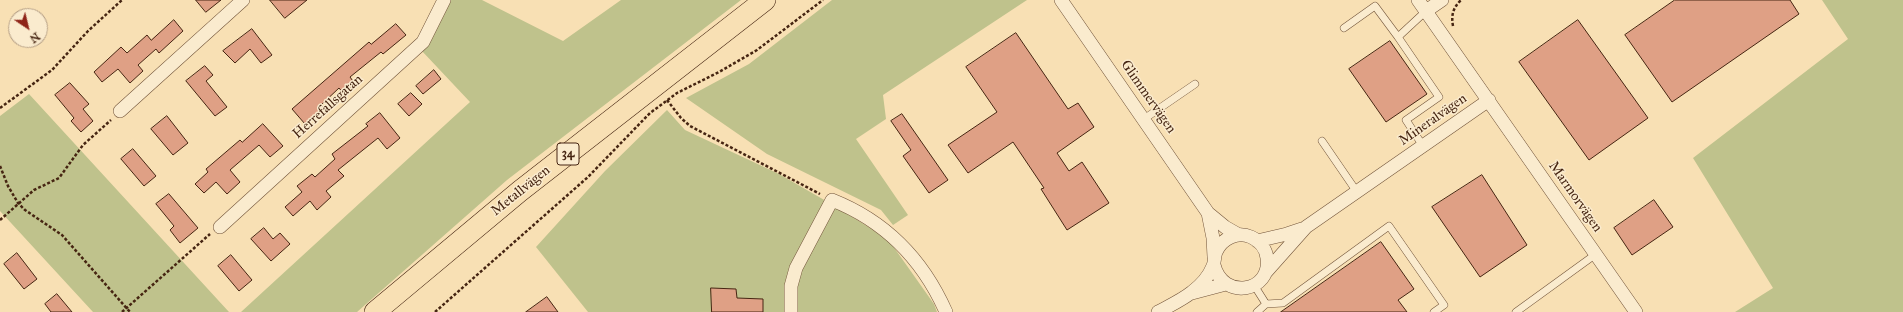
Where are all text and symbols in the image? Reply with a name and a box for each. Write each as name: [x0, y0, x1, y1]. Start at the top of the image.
north arrow: [8, 8, 48, 48]
text: N: [27, 29, 42, 45]
street label: Glimmervägen: [1117, 57, 1179, 137]
street label: Herrefallsgatan: [290, 71, 366, 143]
street label: Mineralvägen: [1396, 90, 1470, 150]
road number: 34: [557, 143, 579, 165]
street label: Marmorvägen: [1544, 158, 1606, 236]
street label: Metallvägen: [488, 162, 554, 220]

